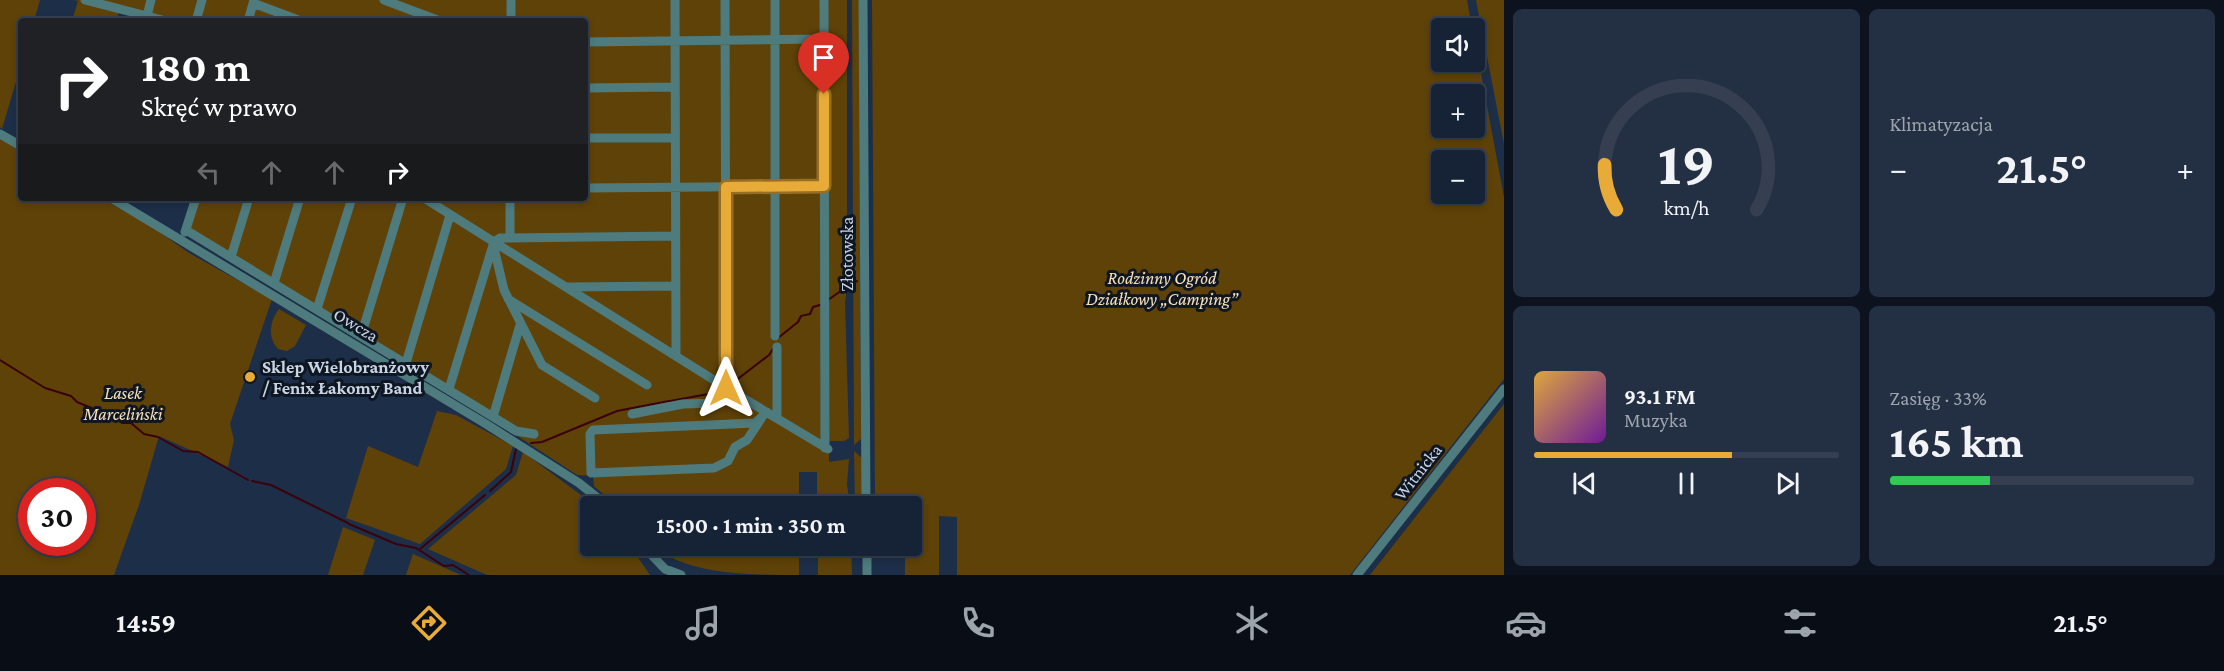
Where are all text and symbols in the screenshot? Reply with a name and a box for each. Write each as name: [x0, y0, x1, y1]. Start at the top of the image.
map controls: [1431, 18, 1485, 204]
button: sound: [1431, 18, 1485, 72]
pin: [798, 32, 849, 94]
icon: arrive: [807, 41, 840, 74]
icon: right: [42, 42, 120, 120]
text: 180 m: [141, 43, 250, 90]
button: +: [1431, 84, 1485, 138]
text: Skręć w prawo: [141, 92, 297, 122]
text: Klimatyzacja: [1890, 113, 1993, 135]
text: 19: [1658, 128, 1715, 197]
text: 21.5°: [1996, 143, 2087, 193]
button: −: [1431, 150, 1485, 204]
text: −: [1890, 150, 1907, 187]
text: +: [2177, 150, 2194, 187]
icon: left: [192, 156, 225, 189]
icon: ahead: [255, 156, 288, 189]
icon: ahead: [318, 156, 351, 189]
icon: right: [381, 156, 414, 189]
text: km/h: [1663, 196, 1710, 220]
street label: Złotowska: [837, 217, 857, 291]
park label: Rodzinny Ogród Działkowy „Camping”: [1086, 268, 1238, 309]
street label: Owcza: [330, 304, 382, 346]
position arrow: [694, 356, 758, 420]
place label: Sklep Wielobranżowy / Fenix Łakomy Band: [262, 357, 429, 398]
marker: Sklep Wielobranżowy / Fenix Łakomy Band: [243, 370, 257, 384]
park label: Lasek Marceliński: [82, 383, 163, 424]
text: 93.1 FM: [1624, 384, 1696, 409]
text: Zasięg · 33%: [1890, 387, 1987, 409]
text: Muzyka: [1624, 409, 1688, 431]
text: 165 km: [1890, 417, 2024, 467]
street label: Witnicka: [1390, 440, 1446, 504]
icon: previous: [1568, 467, 1601, 500]
icon: pause: [1670, 467, 1703, 500]
icon: next: [1771, 467, 1804, 500]
speed limit sign: 30: [18, 478, 96, 556]
text: 15:00 · 1 min · 350 m: [656, 513, 846, 538]
icon: directions: [408, 602, 450, 644]
icon: music: [682, 602, 724, 644]
icon: phone: [957, 602, 999, 644]
icon: climate: [1231, 602, 1273, 644]
icon: car: [1505, 602, 1547, 644]
icon: filters: [1779, 602, 1821, 644]
text: 14:59: [116, 608, 176, 638]
text: 21.5°: [2053, 608, 2108, 638]

